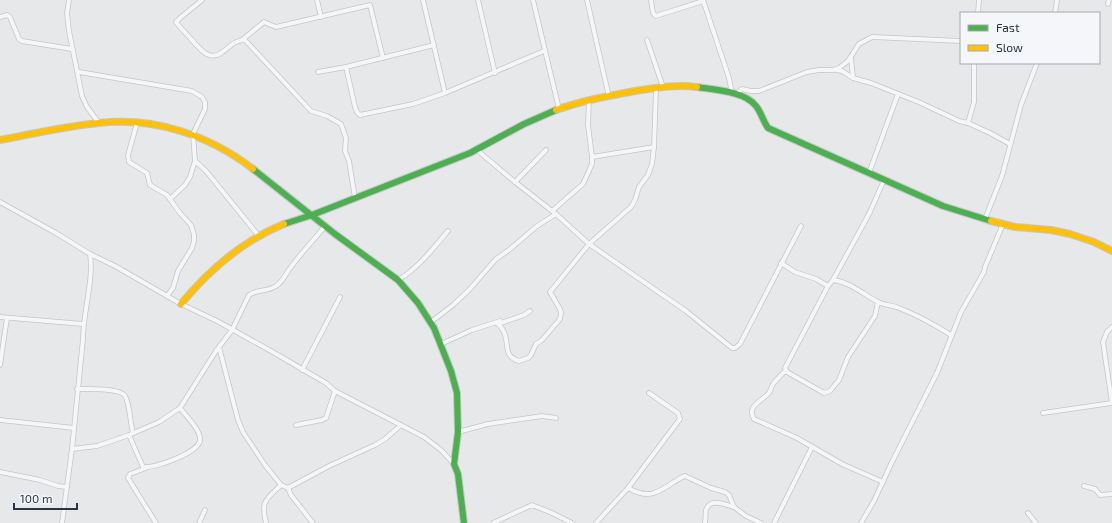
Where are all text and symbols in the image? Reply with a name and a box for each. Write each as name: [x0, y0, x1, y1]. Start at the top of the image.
legend: [960, 12, 1100, 64]
text: Fast: [996, 20, 1020, 34]
text: Slow: [996, 40, 1023, 54]
scale bar: [14, 485, 77, 511]
text: 100 m: [20, 491, 52, 505]

